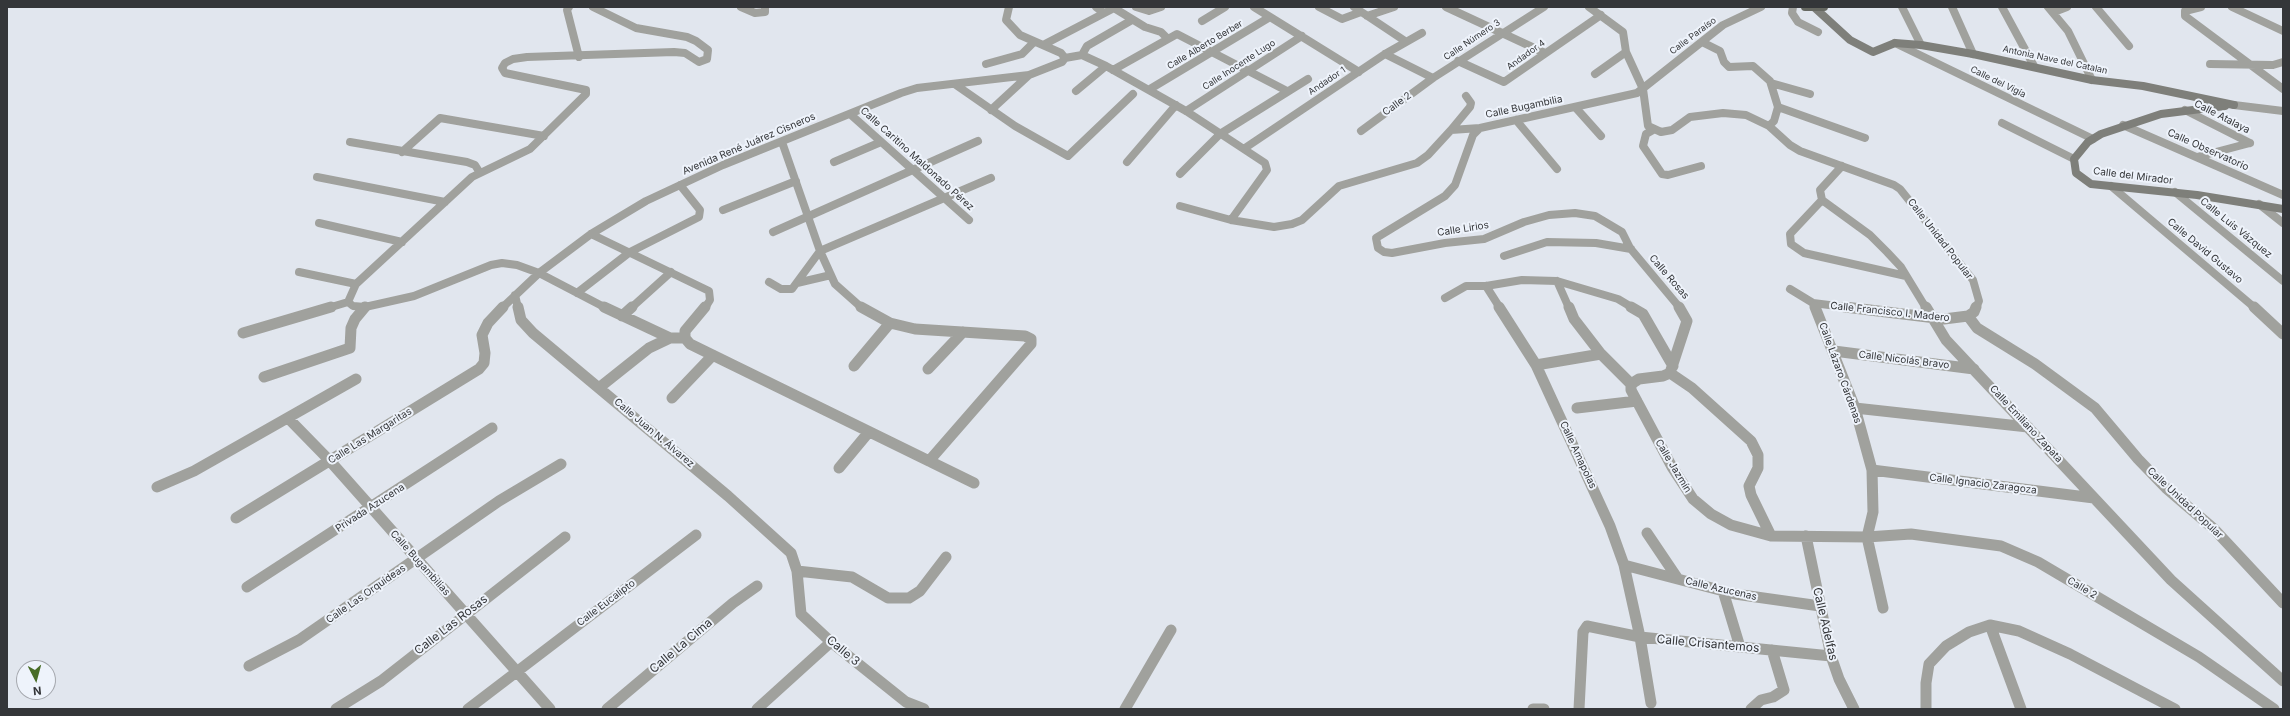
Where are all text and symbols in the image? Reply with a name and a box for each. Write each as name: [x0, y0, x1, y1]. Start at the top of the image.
street label: Calle Paraíso: [1668, 15, 1718, 57]
street label: Calle Número 3: [1442, 17, 1502, 63]
street label: Calle Alberto Berber: [1165, 18, 1245, 72]
street label: Calle Inocente Lugo: [1201, 37, 1277, 93]
street label: Andador 4: [1505, 37, 1547, 73]
street label: Antonia Nave del Catalan: [2002, 44, 2108, 76]
street label: Calle del Vigía: [1968, 64, 2028, 100]
street label: Andador 1: [1306, 65, 1348, 97]
street label: Calle 2: [1380, 90, 1414, 118]
street label: Calle Bugambilia: [1484, 93, 1564, 121]
street label: Calle Atalaya: [2192, 98, 2252, 136]
street label: Calle Caritino Maldonado Pérez: [858, 105, 976, 213]
street label: Avenida René Juárez Cisneros: [681, 110, 817, 178]
street label: Calle Observatorio: [2165, 127, 2251, 173]
street label: Calle del Mirador: [2092, 165, 2174, 187]
street label: Calle Luis Vázquez: [2198, 195, 2274, 261]
street label: Calle Unidad Popular: [1905, 196, 1975, 282]
street label: Calle David Gustavo: [2165, 216, 2245, 286]
street label: Calle Lirios: [1436, 219, 1490, 239]
street label: Calle Rosas: [1646, 252, 1692, 302]
street label: Calle Francisco I. Madero: [1830, 300, 1950, 324]
street label: Calle Lázaro Cárdenas: [1816, 321, 1864, 425]
street label: Calle Nicolás Bravo: [1858, 348, 1950, 372]
street label: Calle Emiliano Zapata: [1987, 383, 2065, 465]
street label: Calle Juan N. Álvarez: [611, 396, 697, 470]
street label: Calle Las Margaritas: [326, 405, 414, 467]
street label: Calle Amapolas: [1557, 419, 1599, 491]
street label: Calle Jazmín: [1652, 437, 1694, 495]
street label: Calle Unidad Popular: [2145, 465, 2225, 541]
street label: Calle Ignacio Zaragoza: [1929, 471, 2037, 497]
street label: Privada Azucena: [333, 481, 407, 535]
street label: Calle Bugambilias: [388, 528, 452, 598]
street label: Calle Las Orquídeas: [324, 562, 408, 626]
street label: Calle 2: [2065, 574, 2099, 602]
street label: Calle Azucenas: [1684, 575, 1758, 603]
street label: Calle Eucalipto: [574, 577, 638, 629]
street label: Calle Adelfas: [1810, 586, 1840, 662]
street label: Calle Las Rosas: [411, 592, 491, 658]
street label: Calle La Cima: [647, 616, 715, 676]
street label: Calle Crisantemos: [1656, 632, 1760, 656]
street label: Calle 3: [823, 633, 863, 669]
north arrow: [16, 660, 56, 700]
text: N: [32, 684, 42, 698]

